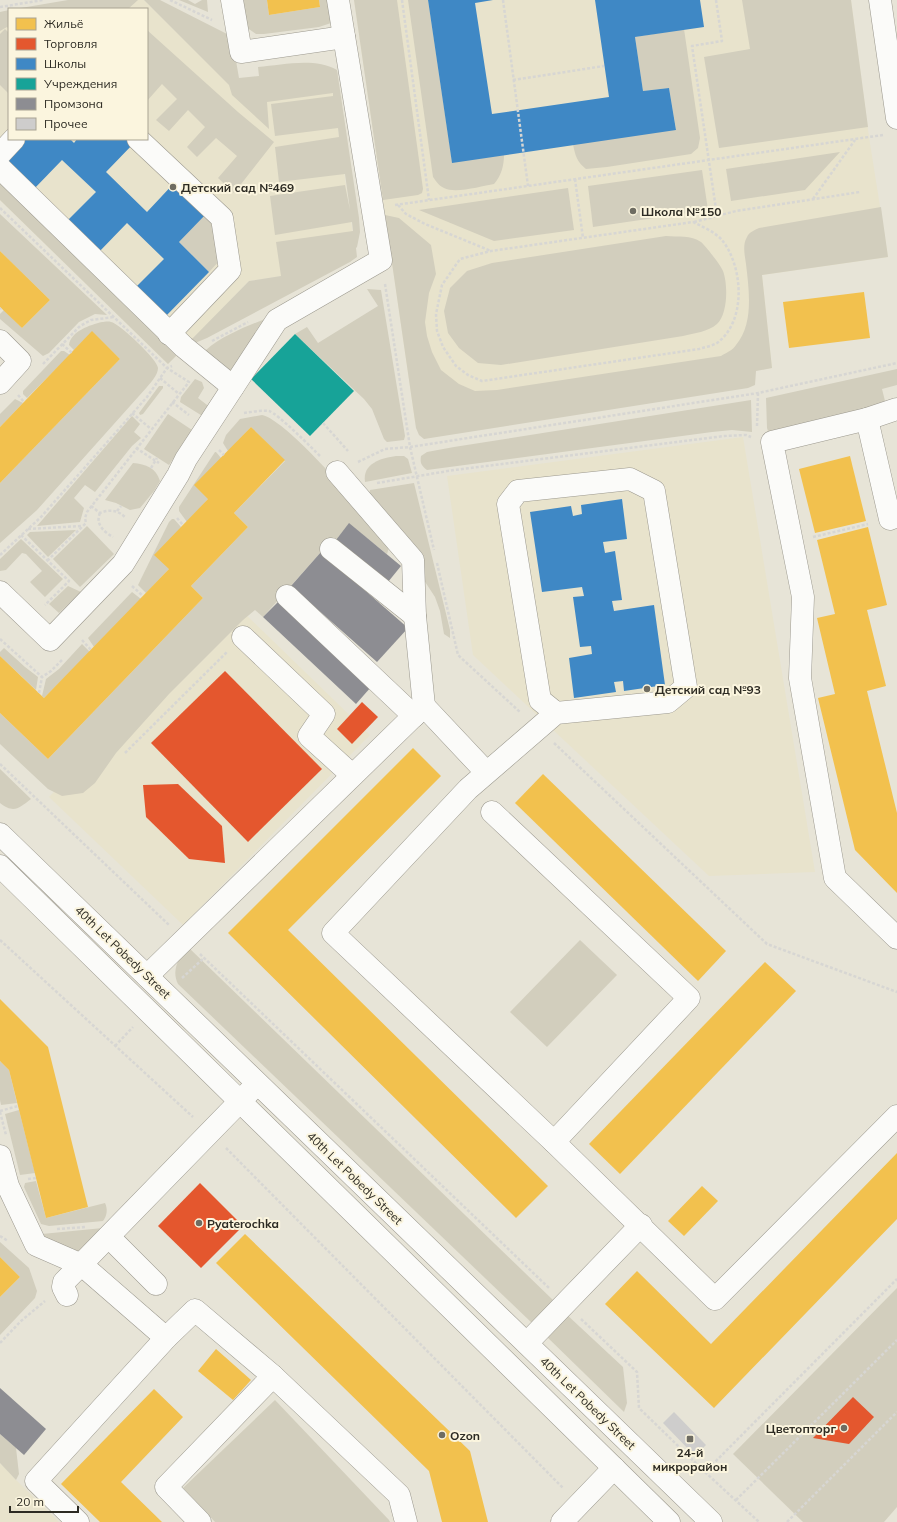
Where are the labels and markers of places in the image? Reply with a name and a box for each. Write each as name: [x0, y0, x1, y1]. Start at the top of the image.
place label: Детский сад №469: [181, 180, 294, 195]
marker: Детский сад №469: [168, 182, 178, 192]
place label: Школа №150: [641, 204, 721, 219]
marker: Школа №150: [628, 206, 638, 216]
place label: Детский сад №93: [655, 682, 761, 697]
marker: Детский сад №93: [642, 684, 652, 694]
place label: Pyaterochka: [207, 1216, 279, 1231]
marker: Pyaterochka: [194, 1218, 204, 1228]
place label: Цветопторг: [766, 1421, 836, 1436]
marker: Цветопторг: [839, 1423, 849, 1433]
place label: Ozon: [450, 1428, 480, 1443]
marker: Ozon: [437, 1430, 447, 1440]
marker: 24-й микрорайон: [685, 1434, 695, 1444]
place label: 24-й микрорайон: [653, 1445, 727, 1474]

